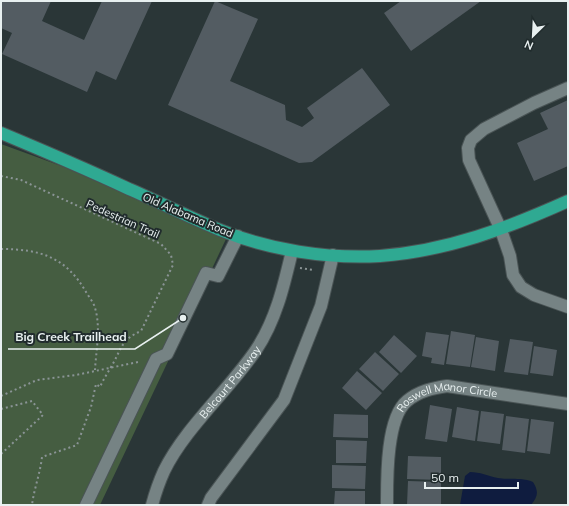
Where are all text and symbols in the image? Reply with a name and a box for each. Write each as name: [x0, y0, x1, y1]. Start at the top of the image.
north arrow: [513, 16, 553, 56]
text: N: [522, 37, 536, 53]
street label: Old Alabama Road: [141, 190, 235, 240]
street label: Pedestrian Trail: [84, 197, 162, 241]
callout: Big Creek Trailhead: [8, 325, 135, 349]
text: Big Creek Trailhead: [15, 329, 127, 344]
street label: Belcourt Parkway: [196, 343, 264, 421]
street label: Roswell Manor Circle: [393, 379, 498, 415]
scale bar: [425, 464, 518, 490]
text: 50 m: [431, 470, 459, 485]

